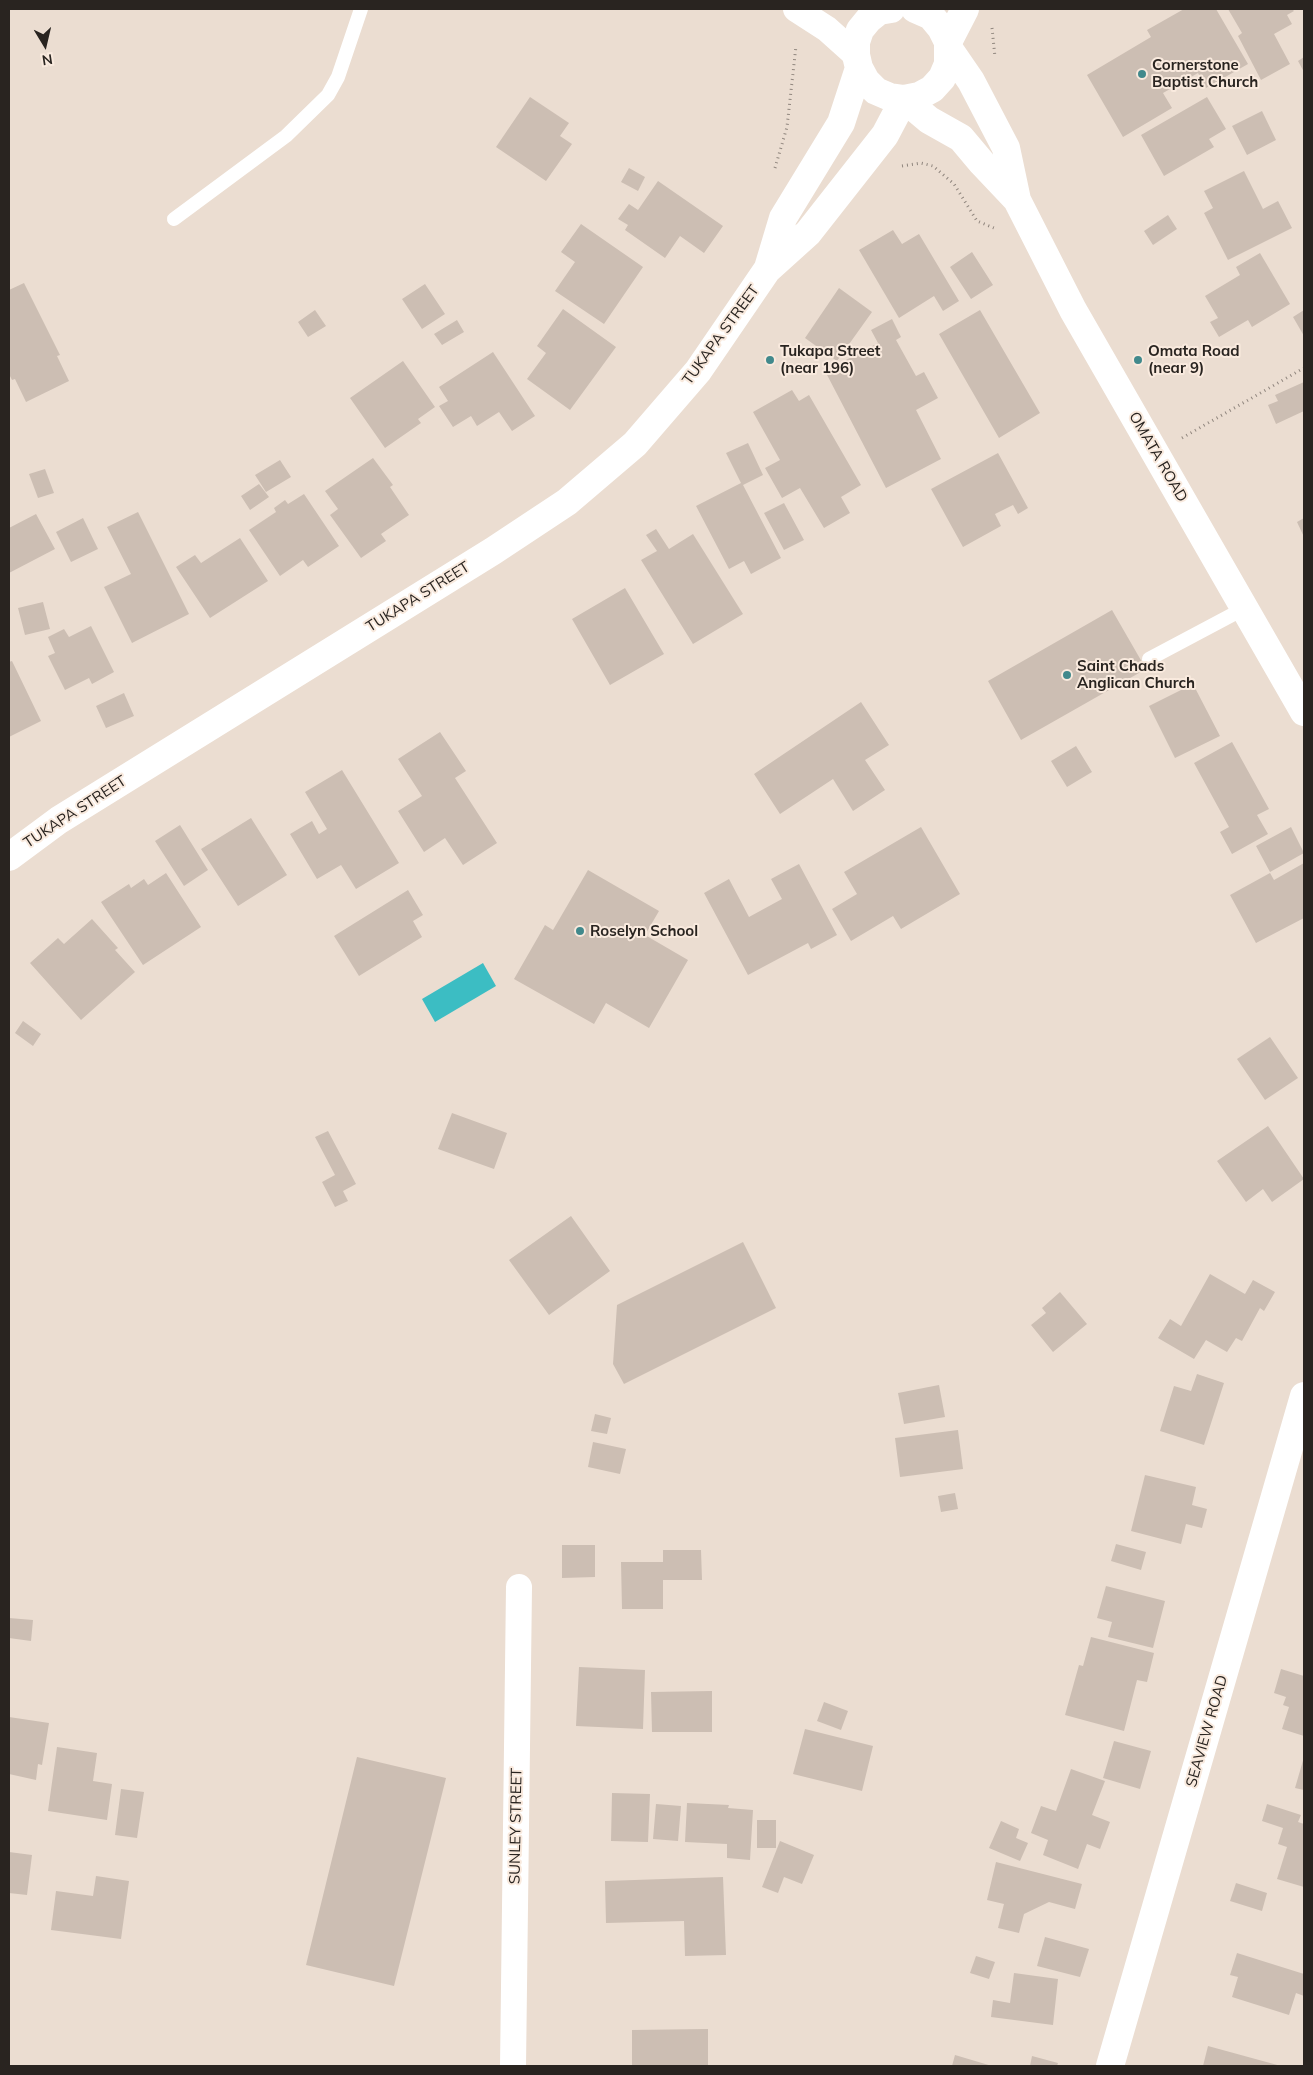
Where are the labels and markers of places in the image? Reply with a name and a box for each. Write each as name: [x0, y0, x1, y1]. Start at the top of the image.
place label: Cornerstone Baptist Church: [1152, 56, 1258, 91]
marker: Cornerstone Baptist Church: [1136, 68, 1148, 80]
place label: Tukapa Street (near 196): [780, 342, 880, 377]
place label: Omata Road (near 9): [1148, 342, 1239, 377]
marker: Tukapa Street (near 196): [764, 354, 776, 366]
marker: Omata Road (near 9): [1132, 354, 1144, 366]
place label: Saint Chads Anglican Church: [1077, 657, 1195, 692]
marker: Saint Chads Anglican Church: [1061, 669, 1073, 681]
place label: Roselyn School: [590, 922, 698, 940]
marker: Roselyn School: [574, 925, 586, 937]

